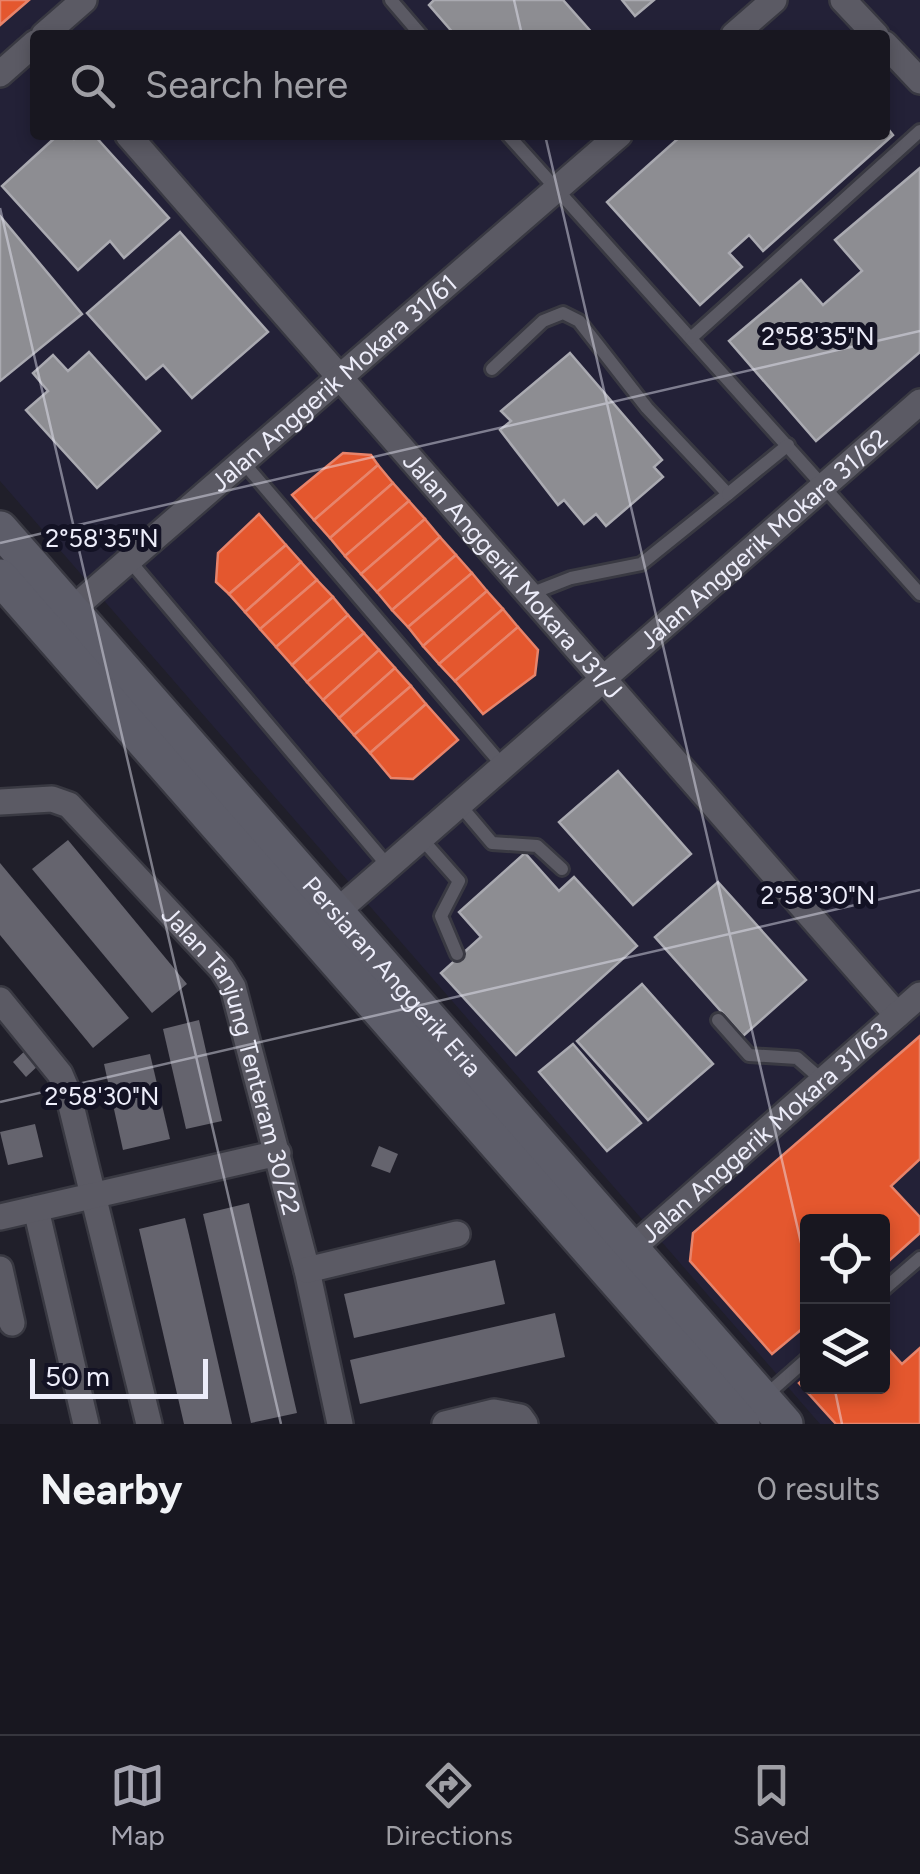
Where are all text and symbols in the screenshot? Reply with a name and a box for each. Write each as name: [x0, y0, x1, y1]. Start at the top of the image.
search box: [30, 30, 890, 140]
icon: search: [65, 58, 120, 113]
text: Search here: [145, 62, 348, 108]
street label: Jalan Anggerik Mokara 31/61: [204, 268, 463, 498]
text: 2°58'35"N: [761, 321, 875, 351]
street label: Jalan Anggerik Mokara 31/62: [633, 422, 894, 656]
street label: Jalan Anggerik Mokara J31/J: [397, 446, 629, 705]
text: 2°58'35"N: [45, 523, 159, 553]
street label: Persiaran Anggerik Eria: [297, 870, 488, 1083]
text: 2°58'30"N: [761, 880, 875, 910]
street label: Jalan Tanjung Tenteram 30/22: [156, 899, 307, 1218]
street label: Jalan Anggerik Mokara 31/63: [634, 1015, 894, 1249]
text: 2°58'30"N: [45, 1081, 159, 1111]
map controls: [800, 1214, 890, 1394]
button: locate: [800, 1214, 890, 1304]
button: layers: [800, 1304, 890, 1394]
scale bar: [30, 1354, 208, 1398]
text: 50 m: [45, 1359, 110, 1393]
text: Nearby: [40, 1464, 182, 1515]
text: 0 results: [756, 1470, 880, 1508]
tab: Map: [110, 1758, 165, 1852]
tab: Directions: [385, 1758, 513, 1852]
tab: Saved: [733, 1758, 810, 1852]

